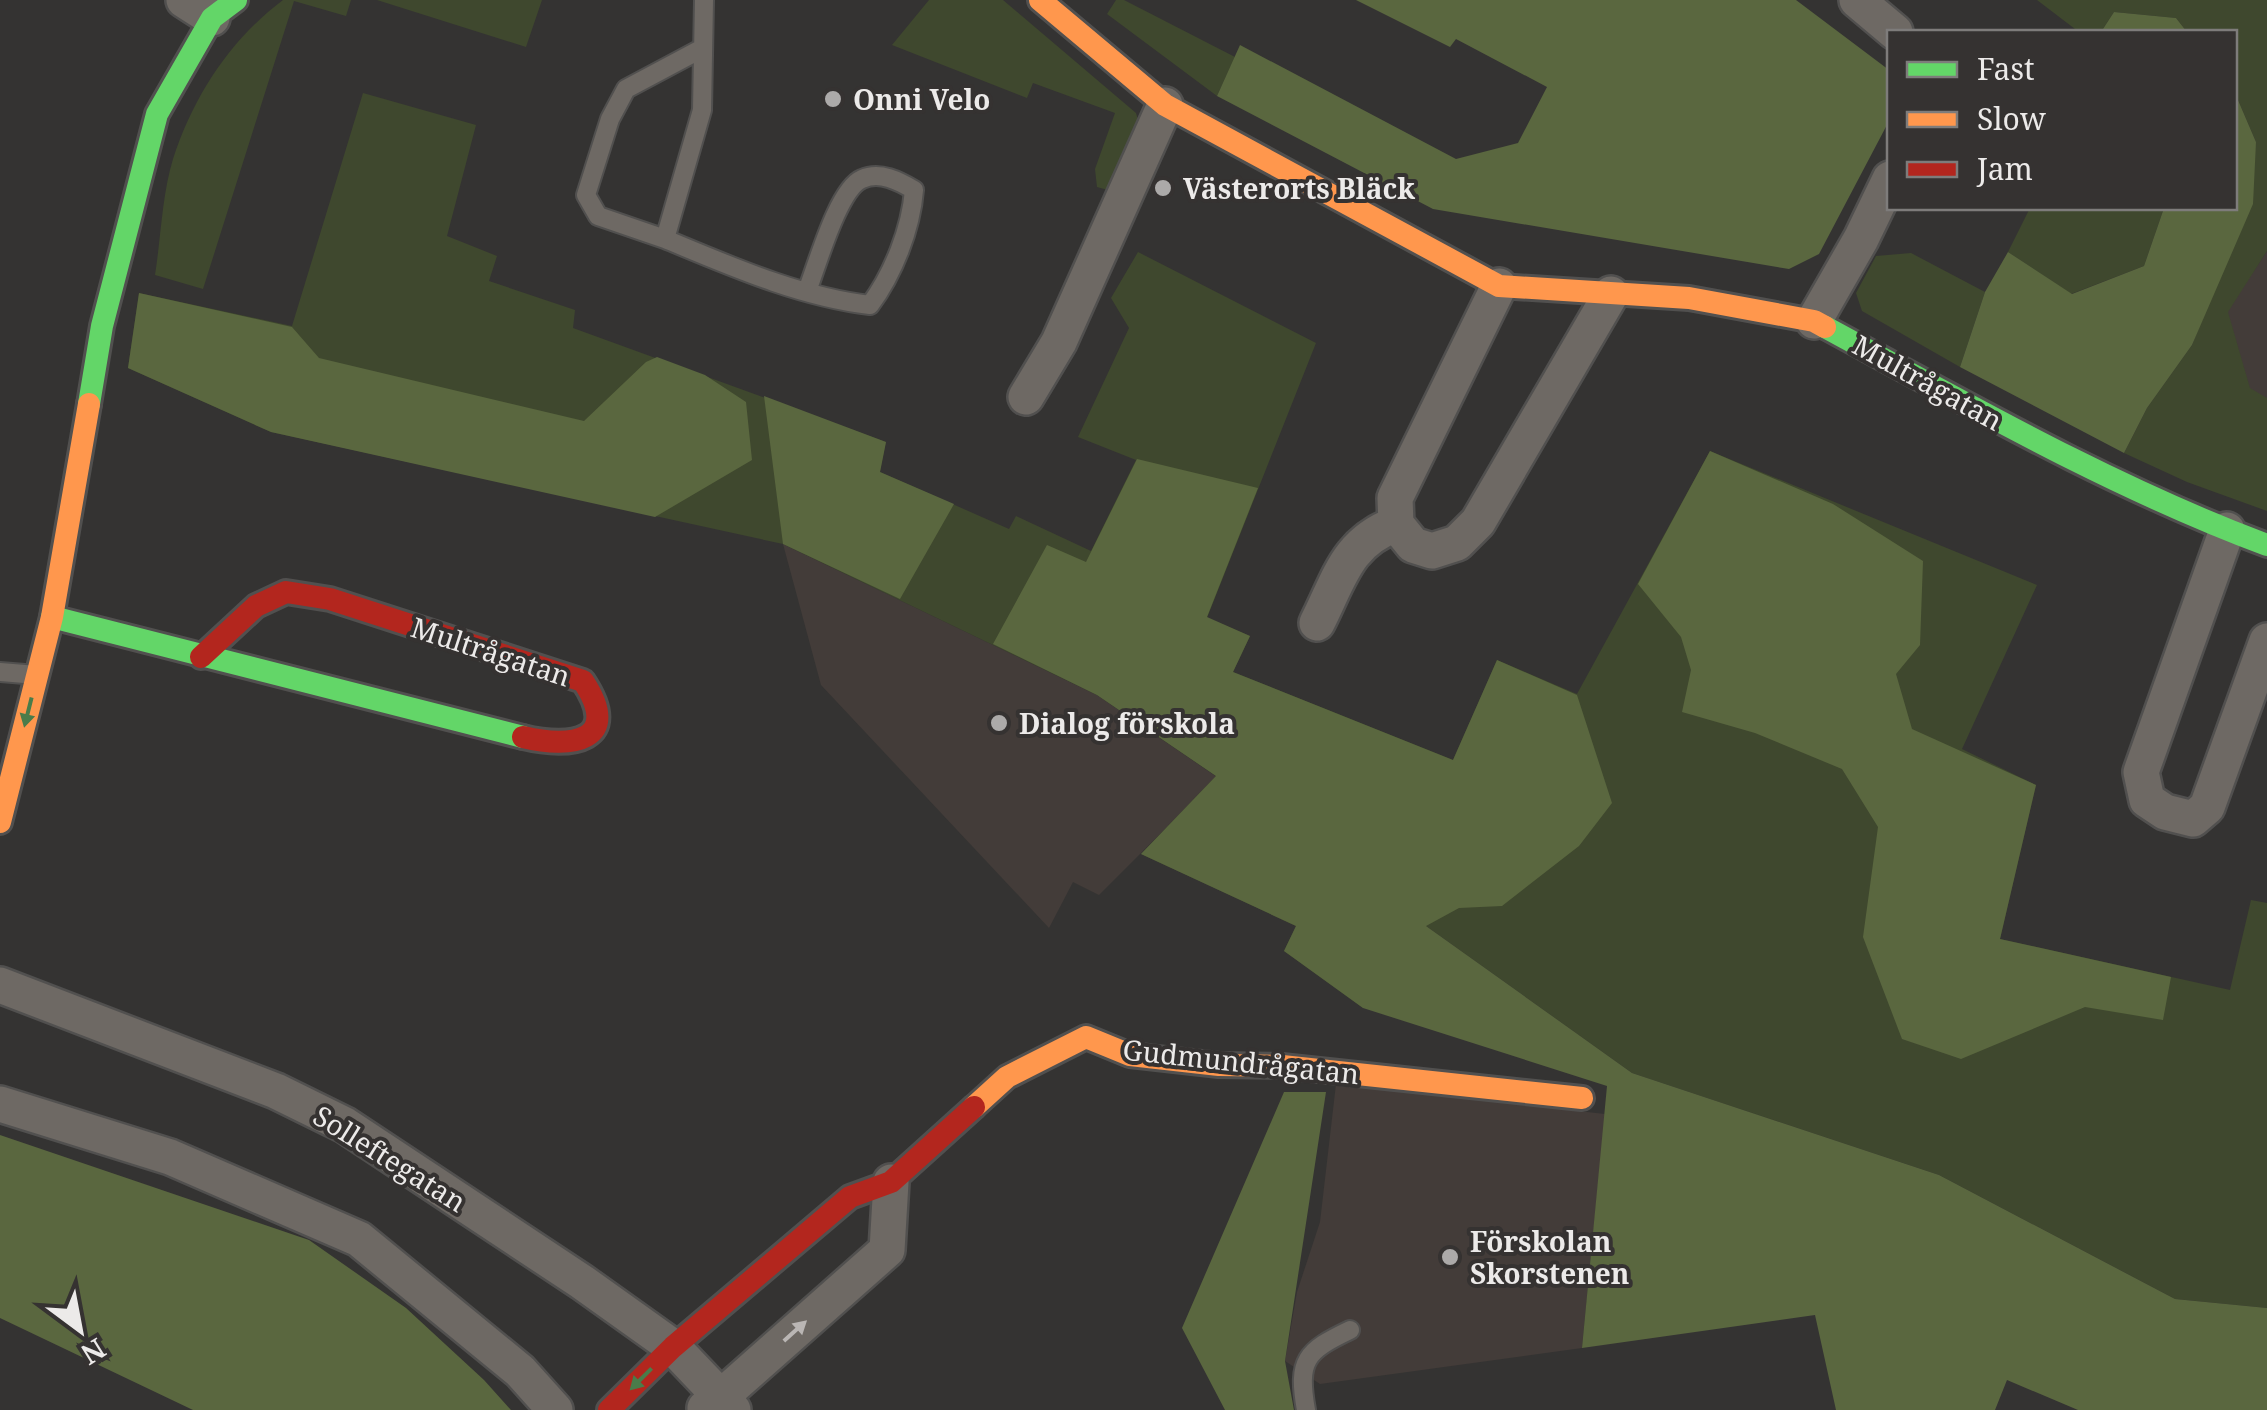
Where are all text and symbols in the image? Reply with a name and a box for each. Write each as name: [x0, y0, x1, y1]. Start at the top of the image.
legend: [1887, 30, 2237, 210]
text: Fast: [1977, 48, 2034, 89]
place label: Onni Velo: [853, 80, 990, 118]
marker: Onni Velo: [822, 88, 844, 110]
text: Slow: [1977, 98, 2046, 139]
text: Jam: [1976, 148, 2033, 189]
place label: Västerorts Bläck: [1183, 169, 1415, 207]
marker: Västerorts Bläck: [1152, 177, 1174, 199]
street label: Multrågatan: [1846, 325, 2010, 439]
street label: Multrågatan: [406, 607, 576, 695]
one-way arrow: [20, 697, 35, 728]
place label: Dialog förskola: [1019, 704, 1235, 742]
marker: Dialog förskola: [988, 712, 1010, 734]
street label: Gudmundrågatan: [1121, 1030, 1361, 1092]
street label: Solleftegatan: [306, 1096, 474, 1220]
place label: Förskolan Skorstenen: [1470, 1222, 1630, 1292]
marker: Förskolan Skorstenen: [1439, 1246, 1461, 1268]
north arrow: [30, 1280, 130, 1380]
one-way arrow: [782, 1321, 807, 1343]
text: N: [74, 1330, 113, 1374]
one-way arrow: [629, 1366, 653, 1390]

